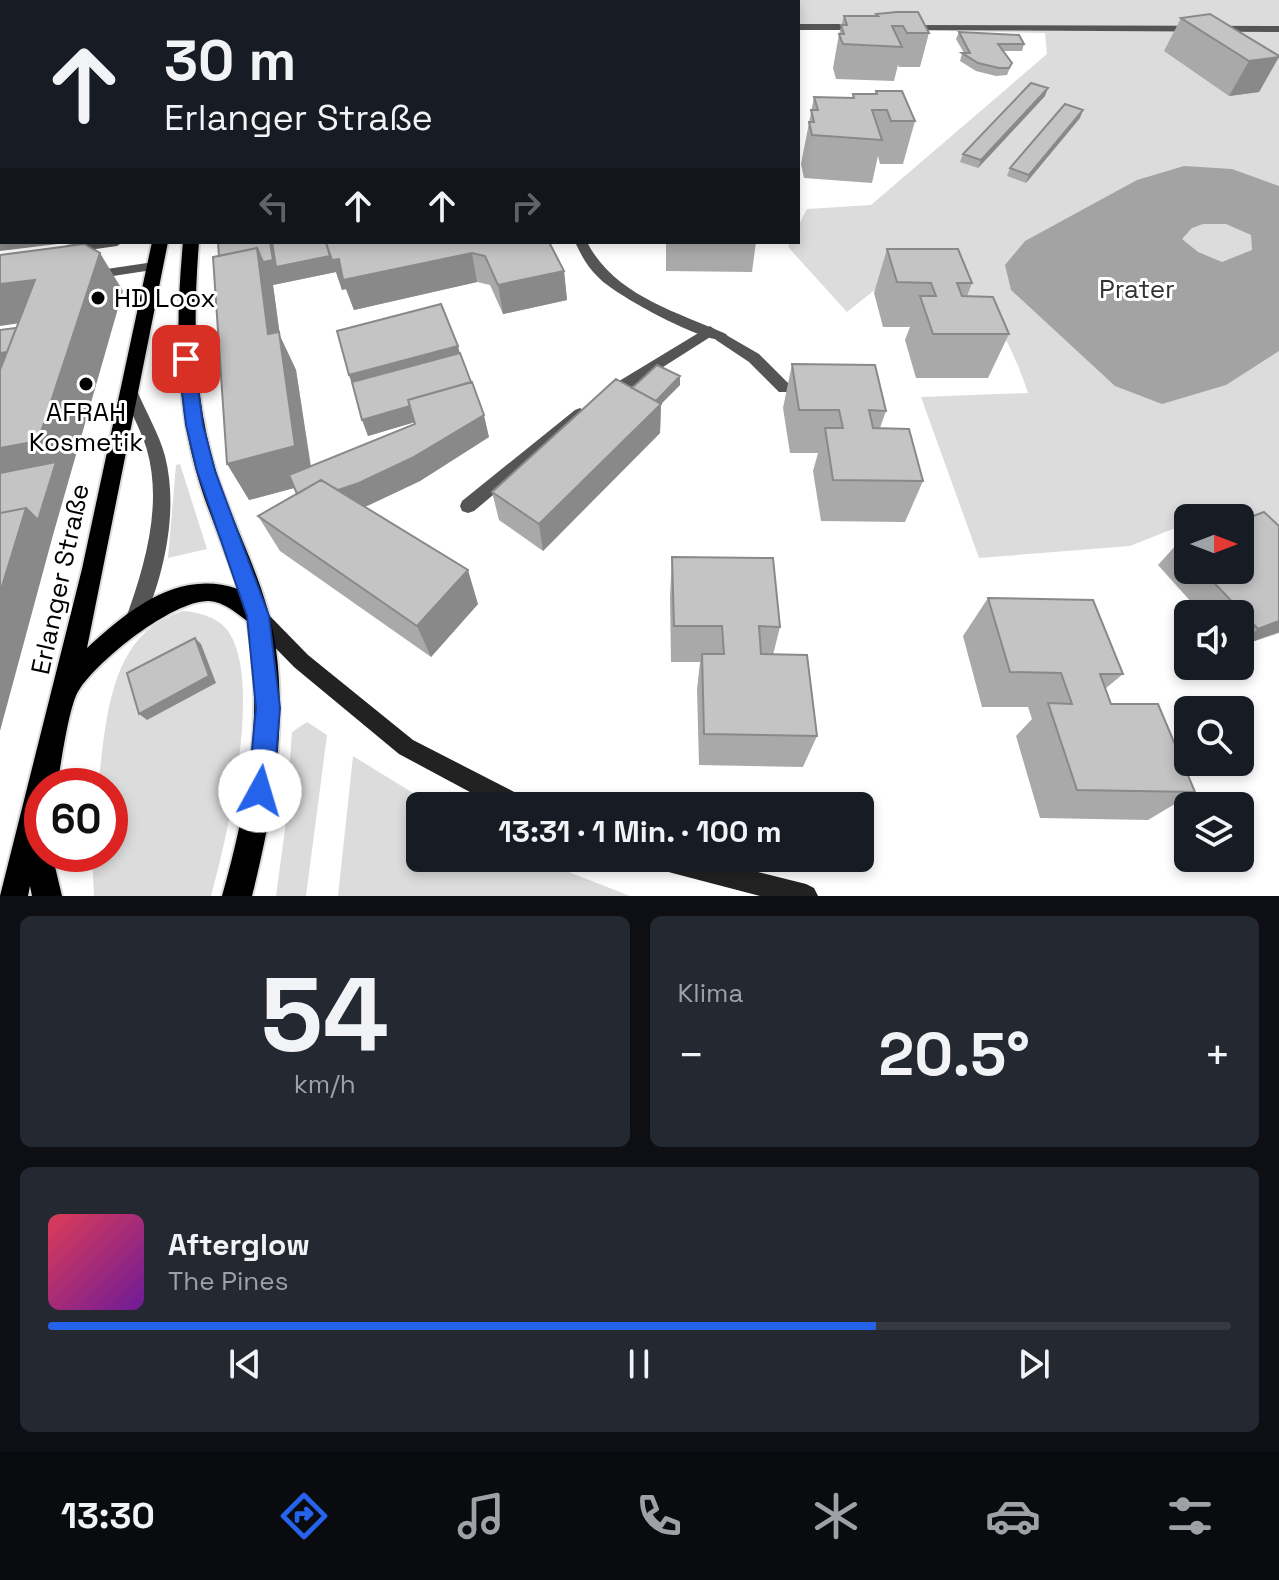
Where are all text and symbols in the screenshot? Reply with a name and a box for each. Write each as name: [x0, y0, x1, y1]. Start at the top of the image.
text: 30 m: [164, 25, 296, 96]
icon: ahead: [32, 32, 136, 136]
text: Erlanger Straße: [164, 95, 433, 141]
icon: left: [252, 184, 296, 228]
icon: ahead: [336, 184, 380, 228]
icon: ahead: [420, 184, 464, 228]
icon: right: [504, 184, 548, 228]
park label: Prater: [1099, 272, 1175, 306]
place label: HD Loox: [114, 281, 216, 315]
marker: HD Loox: [89, 289, 107, 307]
pin: [152, 325, 220, 393]
icon: arrive: [164, 337, 208, 381]
marker: AFRAH Kosmetik: [77, 375, 95, 393]
place label: AFRAH Kosmetik: [29, 395, 143, 459]
street label: Erlanger Straße: [23, 480, 97, 678]
north arrow: [1174, 504, 1254, 584]
map controls: [1174, 504, 1254, 872]
button: sound: [1174, 600, 1254, 680]
button: search: [1174, 696, 1254, 776]
position arrow: [218, 749, 302, 833]
speed limit sign: 60: [24, 768, 128, 872]
button: layers: [1174, 792, 1254, 872]
text: 13:31 · 1 Min. · 100 m: [498, 812, 782, 851]
text: 54: [260, 949, 389, 1081]
text: Klima: [678, 976, 743, 1010]
text: 20.5°: [879, 1016, 1030, 1093]
text: −: [678, 1027, 705, 1083]
text: +: [1204, 1027, 1231, 1083]
text: km/h: [294, 1067, 356, 1101]
text: Afterglow: [168, 1225, 310, 1264]
text: The Pines: [168, 1264, 288, 1298]
icon: previous: [223, 1342, 267, 1386]
icon: pause: [617, 1342, 661, 1386]
icon: next: [1012, 1342, 1056, 1386]
icon: directions: [276, 1488, 332, 1544]
icon: music: [453, 1488, 509, 1544]
icon: phone: [631, 1488, 687, 1544]
icon: climate: [808, 1488, 864, 1544]
icon: car: [985, 1488, 1041, 1544]
icon: filters: [1162, 1488, 1218, 1544]
text: 13:30: [61, 1493, 155, 1539]

